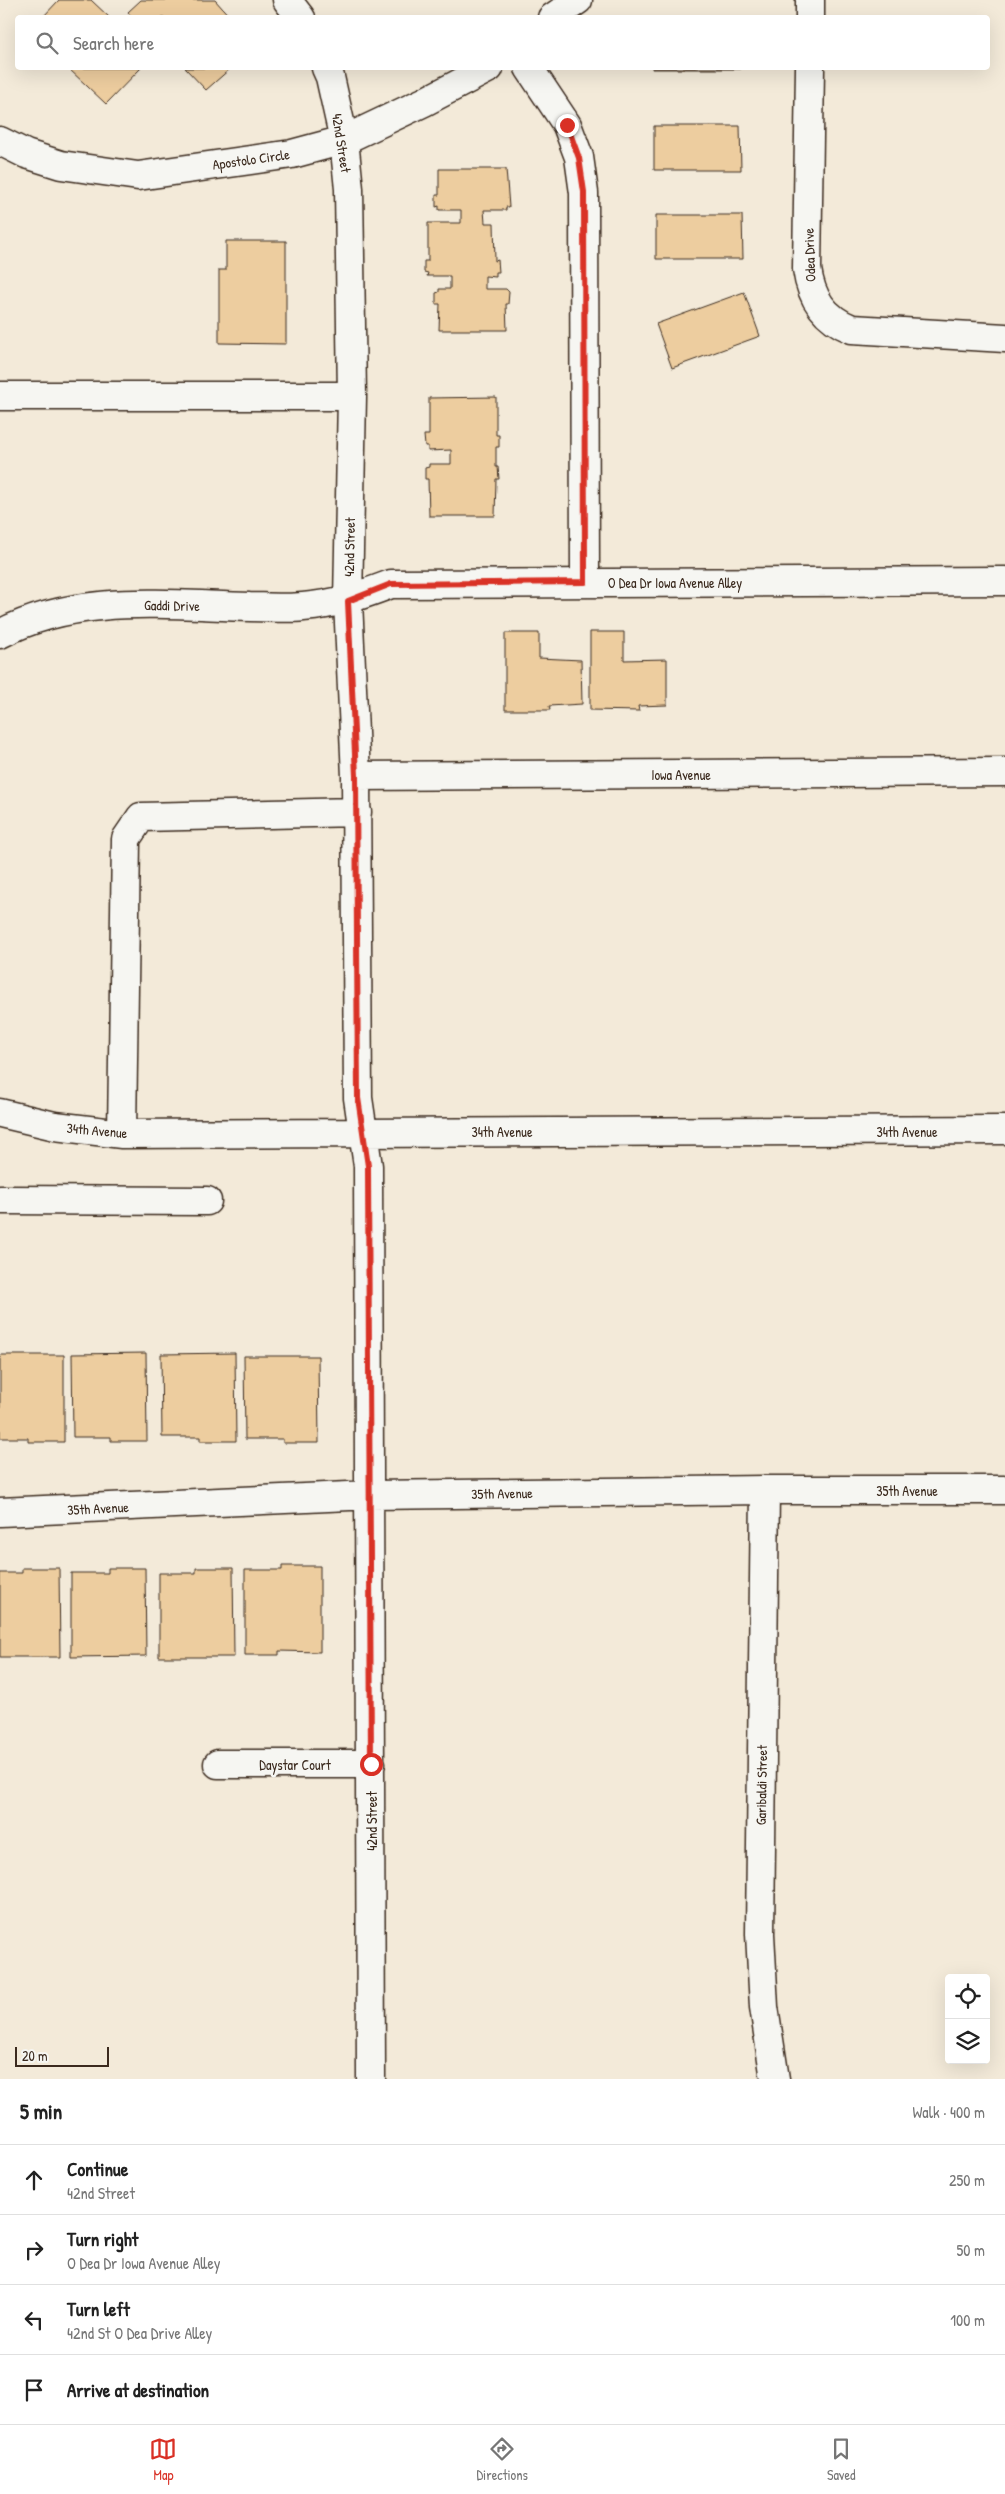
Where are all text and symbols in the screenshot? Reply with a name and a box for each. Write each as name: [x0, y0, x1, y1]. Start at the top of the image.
search box: [15, 15, 990, 70]
icon: search: [33, 29, 61, 57]
text: Search here: [73, 30, 154, 56]
street label: 42nd Street: [328, 112, 356, 174]
route end: [556, 114, 579, 137]
street label: Apostolo Circle: [211, 144, 291, 175]
street label: Odea Drive: [799, 227, 819, 282]
street label: 42nd Street: [339, 517, 359, 577]
street label: O Dea Dr Iowa Avenue Alley: [608, 573, 742, 593]
street label: Gaddi Drive: [144, 595, 200, 615]
street label: Iowa Avenue: [651, 765, 711, 784]
street label: 34th Avenue: [66, 1118, 129, 1142]
street label: 34th Avenue: [472, 1122, 533, 1141]
street label: 34th Avenue: [877, 1122, 938, 1141]
street label: 35th Avenue: [876, 1481, 938, 1500]
street label: 35th Avenue: [471, 1483, 533, 1503]
street label: 35th Avenue: [67, 1497, 130, 1519]
street label: Garibaldi Street: [751, 1745, 771, 1825]
route start: [360, 1753, 383, 1776]
street label: Daystar Court: [259, 1755, 331, 1775]
street label: 42nd Street: [362, 1791, 381, 1851]
map controls: [945, 1974, 990, 2064]
button: locate: [945, 1974, 990, 2019]
button: layers: [945, 2019, 990, 2064]
scale bar: [15, 2044, 109, 2067]
text: 20 m: [22, 2046, 48, 2065]
text: 5 min: [20, 2097, 62, 2126]
text: Walk · 400 m: [913, 2101, 985, 2123]
text: Continue: [67, 2156, 128, 2182]
icon: ahead: [20, 2166, 48, 2194]
text: 250 m: [949, 2169, 985, 2191]
text: 42nd Street: [67, 2182, 135, 2204]
text: Turn right: [67, 2226, 138, 2252]
icon: right: [20, 2236, 48, 2264]
text: 50 m: [957, 2239, 985, 2261]
text: O Dea Dr Iowa Avenue Alley: [67, 2252, 221, 2274]
text: Turn left: [67, 2296, 130, 2322]
icon: left: [20, 2306, 48, 2334]
text: 100 m: [950, 2309, 985, 2331]
text: 42nd St O Dea Drive Alley: [67, 2322, 212, 2344]
icon: arrive: [20, 2376, 48, 2404]
text: Arrive at destination: [67, 2377, 209, 2403]
tab: Map: [149, 2435, 177, 2484]
tab: Directions: [476, 2435, 528, 2484]
tab: Saved: [827, 2435, 856, 2484]

